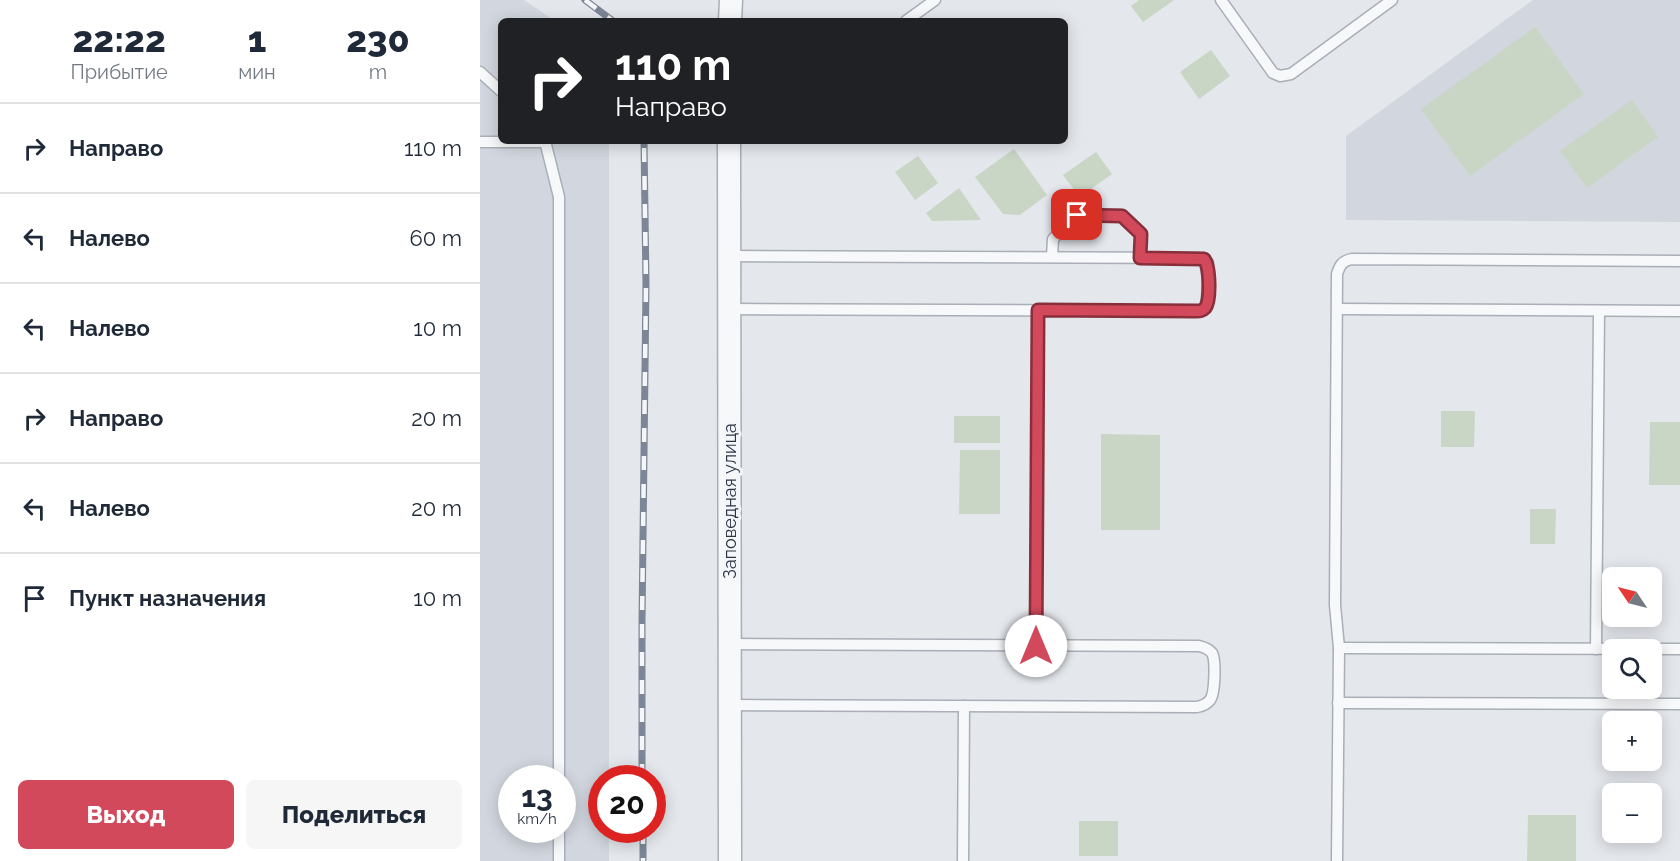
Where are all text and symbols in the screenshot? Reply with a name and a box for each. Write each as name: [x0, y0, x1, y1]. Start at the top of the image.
text: 22:22: [72, 18, 166, 60]
text: 1: [248, 18, 266, 60]
text: 230: [346, 18, 410, 60]
text: 110 m: [615, 41, 731, 90]
icon: right: [516, 42, 594, 120]
text: Прибытие: [70, 60, 168, 84]
text: мин: [238, 60, 276, 84]
text: m: [369, 60, 387, 84]
text: Направо: [615, 91, 727, 122]
icon: right: [18, 132, 51, 165]
text: Направо: [69, 135, 163, 161]
text: 110 m: [404, 135, 462, 161]
pin: [1051, 189, 1102, 240]
icon: arrive: [1060, 198, 1093, 231]
icon: left: [18, 222, 51, 255]
text: Налево: [69, 225, 150, 251]
text: 60 m: [409, 225, 462, 251]
icon: left: [18, 312, 51, 345]
text: Налево: [69, 315, 150, 341]
text: 10 m: [413, 315, 462, 341]
icon: right: [18, 402, 51, 435]
text: Направо: [69, 405, 163, 431]
text: 20 m: [411, 405, 462, 431]
street label: Заповедная улица: [719, 423, 740, 579]
icon: left: [18, 492, 51, 525]
text: Налево: [69, 495, 150, 521]
text: 20 m: [411, 495, 462, 521]
north arrow: [1602, 567, 1662, 627]
map controls: [1602, 567, 1662, 843]
icon: arrive: [18, 582, 51, 615]
text: Пункт назначения: [69, 585, 266, 611]
text: 10 m: [413, 585, 462, 611]
position arrow: [1004, 614, 1068, 678]
button: search: [1602, 639, 1662, 699]
button: +: [1602, 711, 1662, 771]
speed limit sign: 20: [588, 765, 666, 843]
text: 13: [521, 779, 553, 814]
button: Выход: [18, 780, 234, 849]
button: Поделиться: [246, 780, 462, 849]
button: −: [1602, 783, 1662, 843]
text: km/h: [517, 810, 557, 828]

